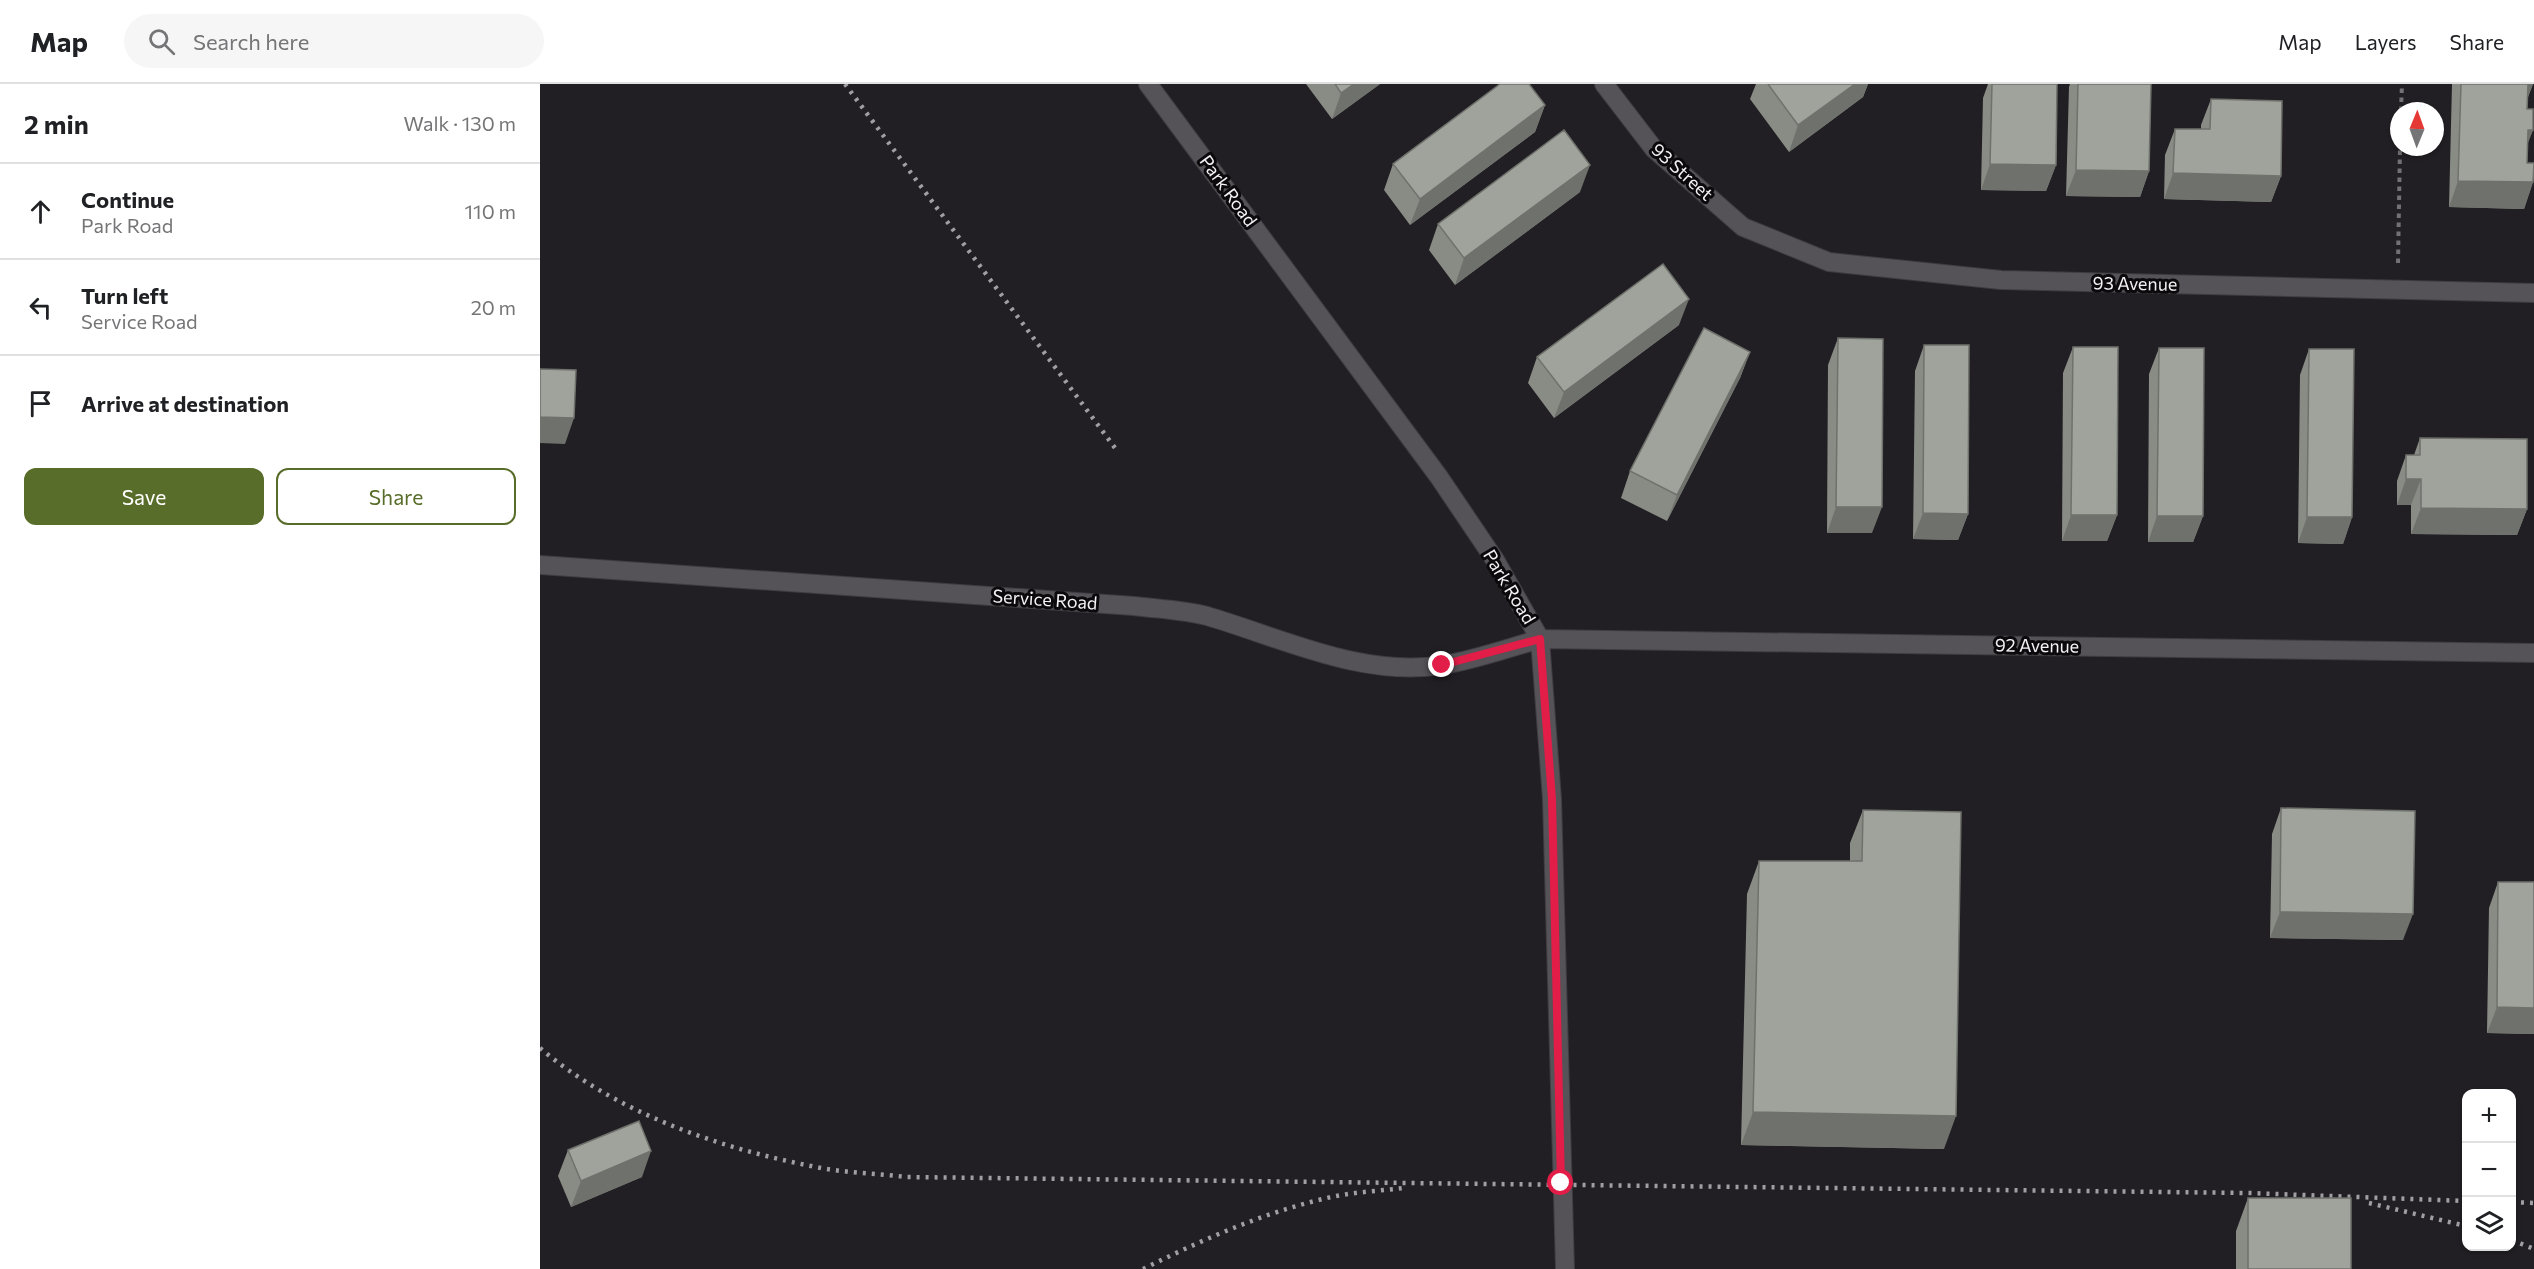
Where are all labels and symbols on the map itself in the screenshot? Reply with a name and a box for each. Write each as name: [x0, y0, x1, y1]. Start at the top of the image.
north arrow: [2390, 102, 2444, 156]
street label: 93 Street: [1647, 138, 1718, 205]
street label: Park Road: [1195, 150, 1262, 231]
street label: 93 Avenue: [2093, 271, 2178, 295]
street label: Park Road: [1479, 545, 1541, 628]
street label: Service Road: [992, 584, 1098, 614]
street label: 92 Avenue: [1995, 633, 2079, 657]
route end: [1428, 651, 1454, 677]
route start: [1547, 1169, 1573, 1195]

